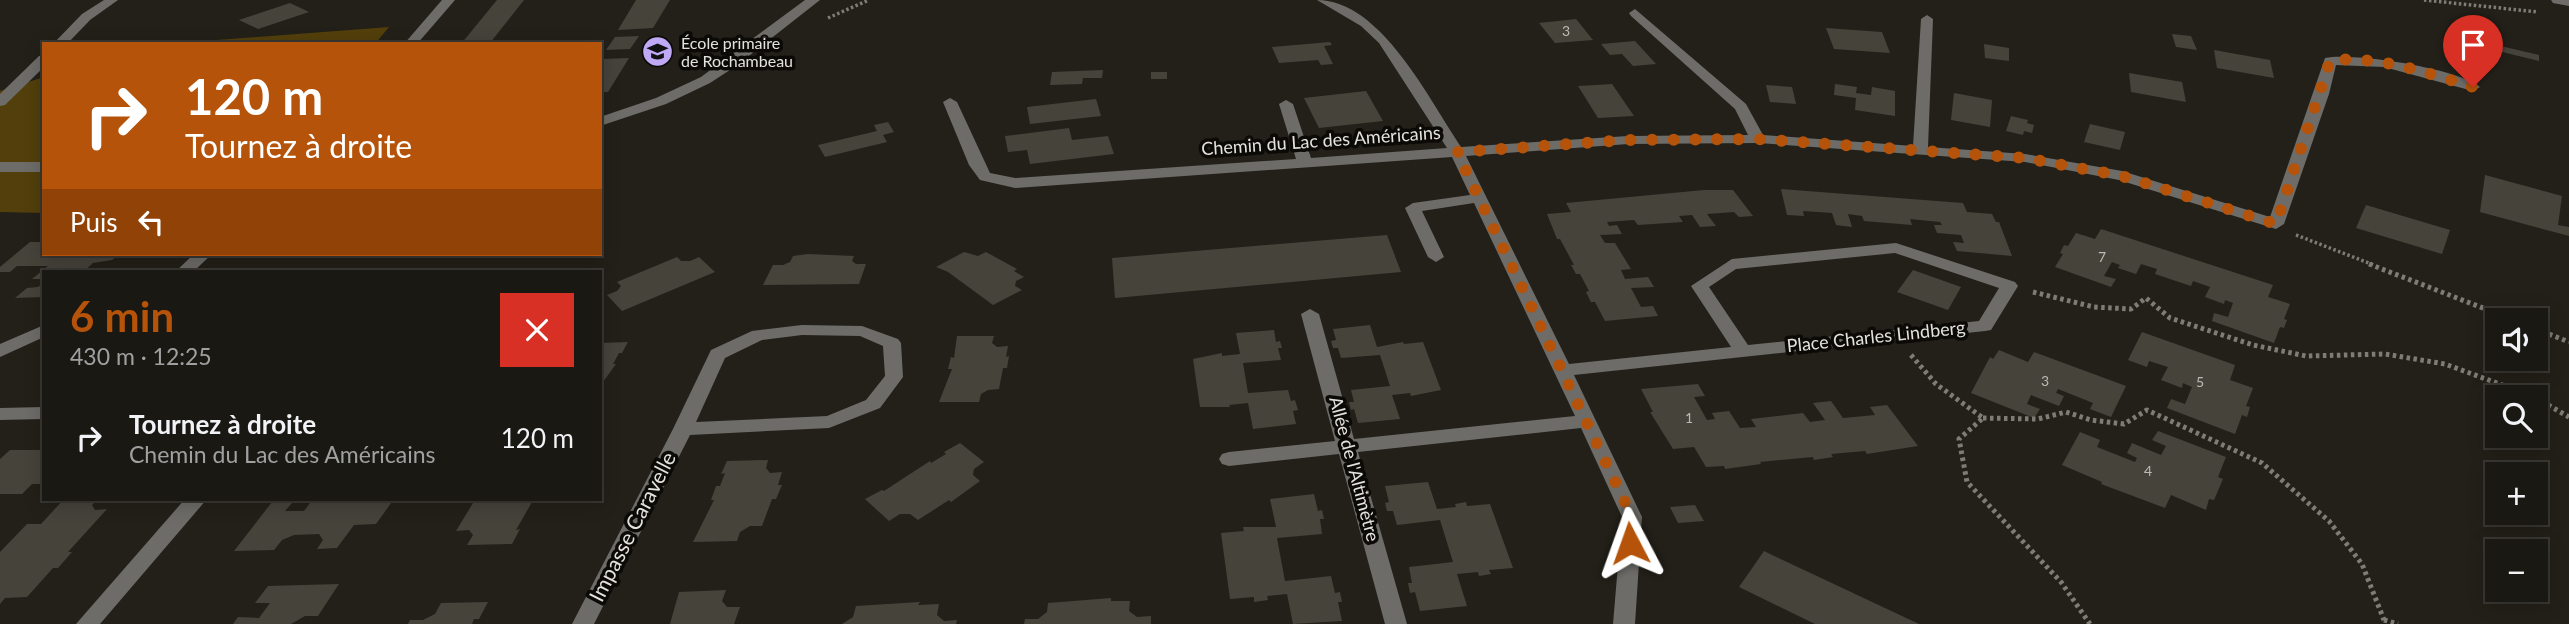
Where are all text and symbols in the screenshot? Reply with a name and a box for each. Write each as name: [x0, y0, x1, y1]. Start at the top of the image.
pin: [2443, 15, 2503, 87]
house number: 3: [1562, 22, 1570, 39]
icon: arrive: [2454, 26, 2492, 64]
place label: École primaire de Rochambeau: [681, 33, 793, 70]
school or university icon: École primaire de Rochambeau: [641, 35, 675, 69]
text: 120 m: [185, 67, 323, 125]
icon: right: [70, 70, 161, 161]
street label: Chemin du Lac des Américains: [1201, 121, 1442, 159]
text: Tournez à droite: [185, 126, 412, 165]
icon: left: [132, 203, 170, 241]
text: Puis: [70, 206, 118, 238]
house number: 7: [2098, 248, 2106, 265]
text: 6 min: [70, 291, 174, 341]
button: close: [500, 293, 574, 367]
map controls: [2485, 308, 2548, 602]
button: sound: [2485, 308, 2548, 371]
street label: Place Charles Lindberg: [1786, 316, 1966, 356]
text: 430 m · 12:25: [70, 342, 212, 370]
house number: 3: [2041, 372, 2049, 389]
house number: 5: [2196, 373, 2204, 390]
button: search: [2485, 385, 2548, 448]
street label: Allée de l'Altimètre: [1325, 394, 1385, 544]
text: Tournez à droite: [129, 408, 316, 440]
house number: 1: [1685, 409, 1693, 426]
icon: right: [70, 419, 108, 457]
text: 120 m: [501, 422, 574, 454]
text: Chemin du Lac des Américains: [129, 440, 436, 468]
street label: Impasse Caravelle: [583, 447, 680, 605]
house number: 4: [2144, 462, 2152, 479]
button: +: [2485, 462, 2548, 525]
position arrow: [1593, 506, 1667, 580]
button: −: [2485, 539, 2548, 602]

